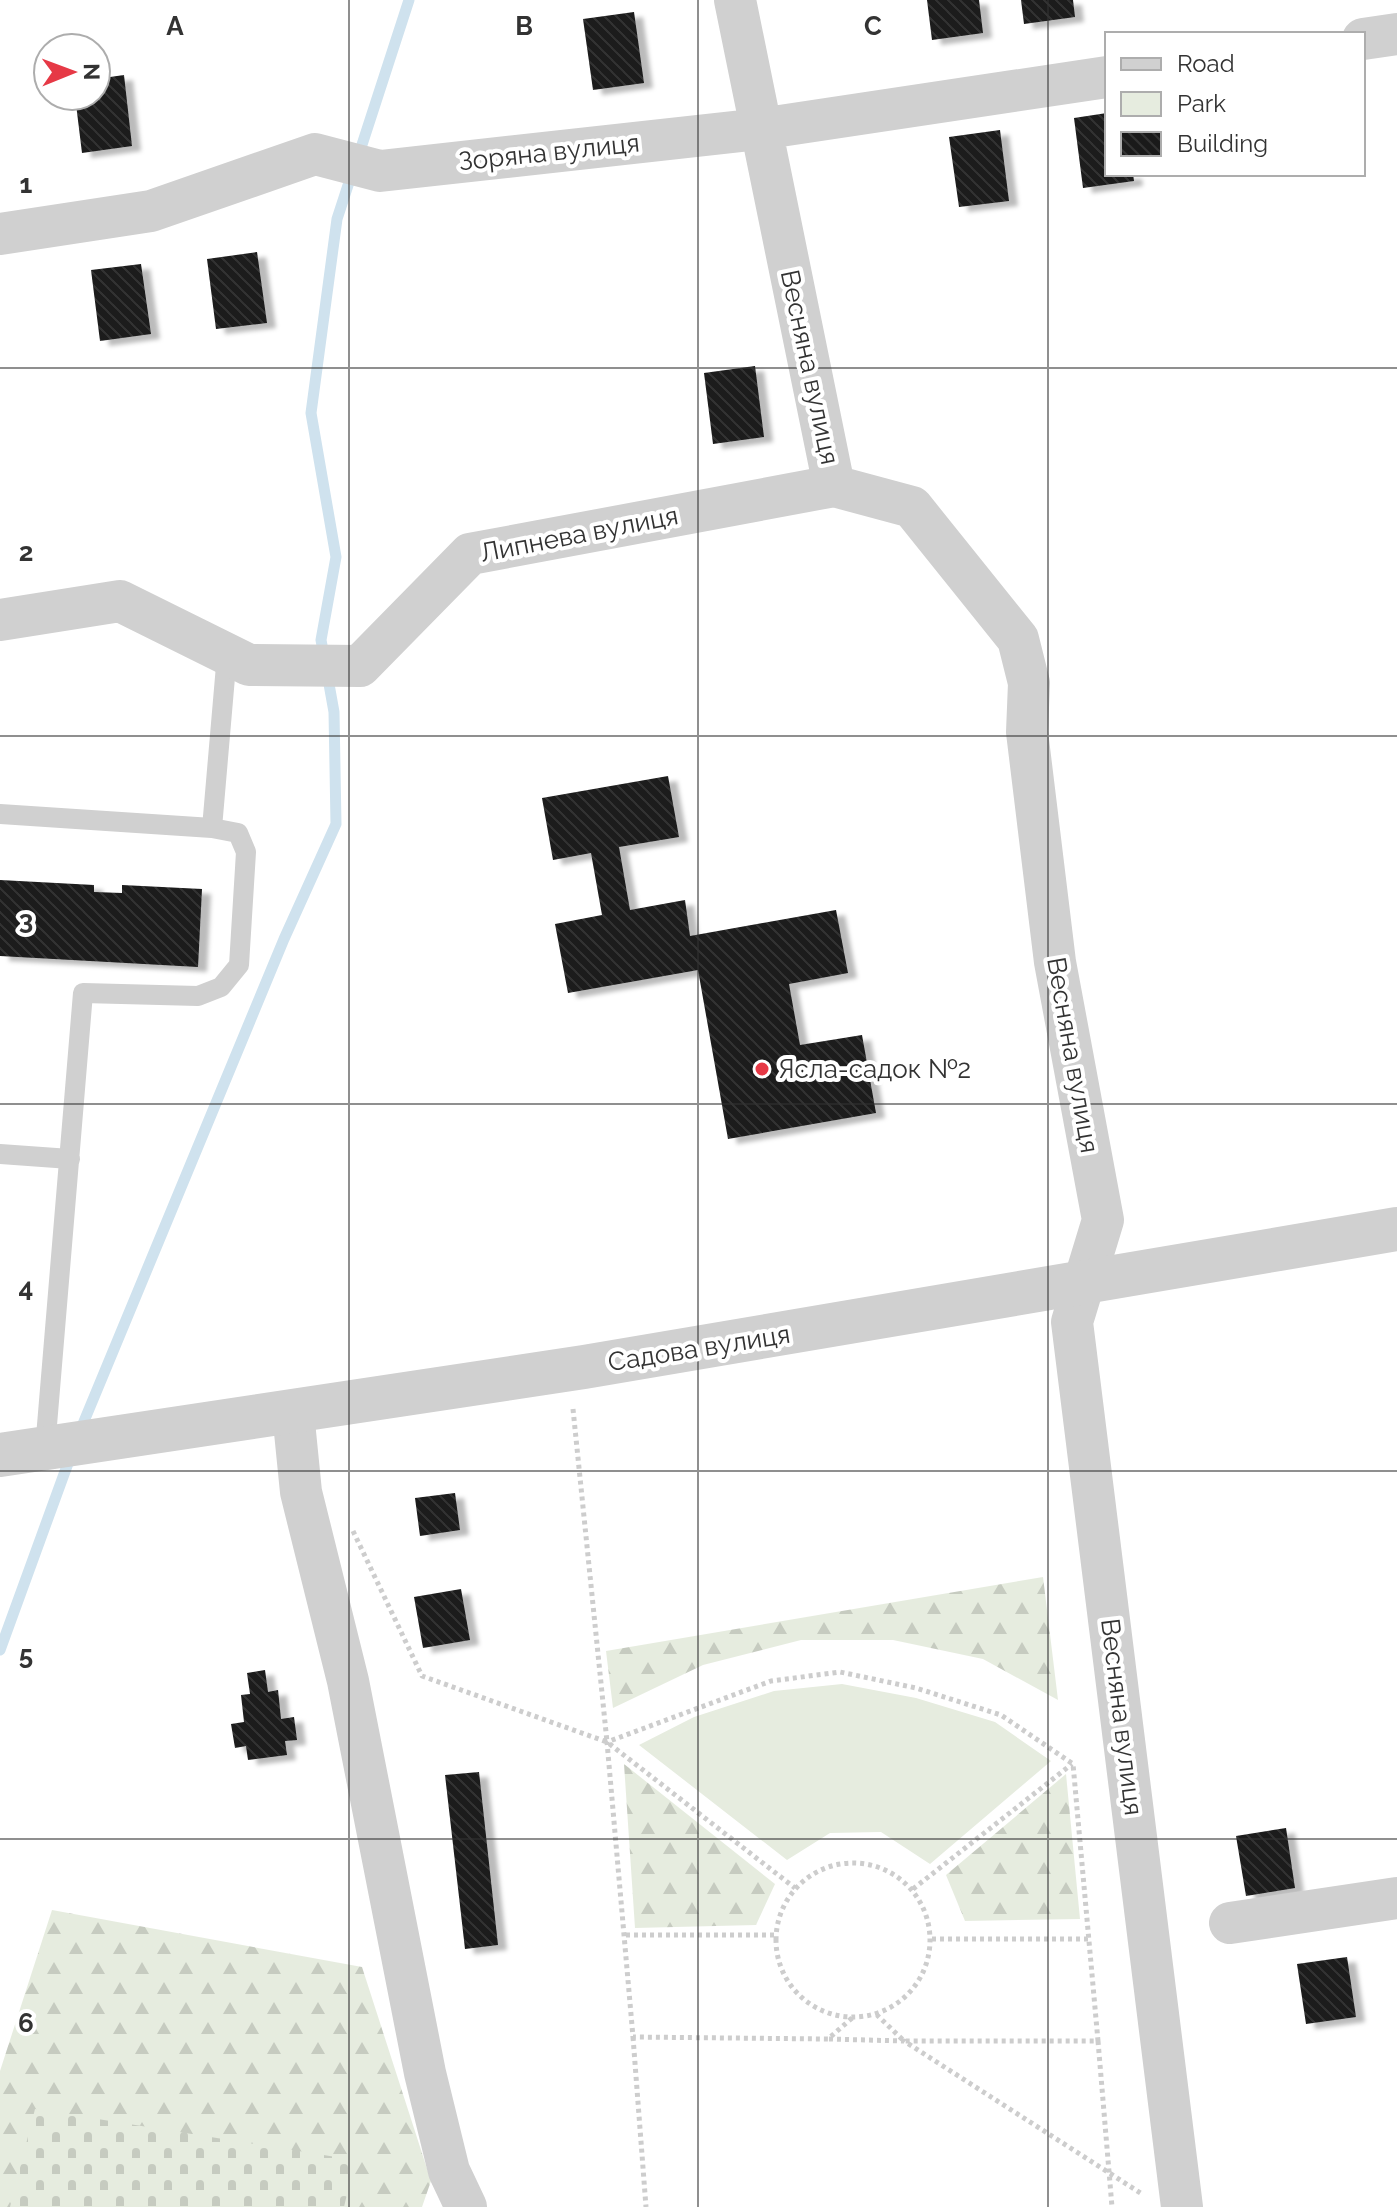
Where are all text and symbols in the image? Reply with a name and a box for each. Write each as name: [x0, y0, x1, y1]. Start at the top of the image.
text: A: [166, 11, 184, 41]
text: B: [515, 11, 533, 41]
text: C: [864, 11, 882, 41]
north arrow: [32, 32, 112, 112]
legend: [1105, 32, 1365, 176]
text: Road: [1177, 49, 1235, 78]
text: N: [79, 63, 105, 80]
text: Park: [1177, 89, 1226, 118]
street label: Зоряна вулиця: [457, 128, 641, 176]
text: Building: [1177, 129, 1268, 158]
text: 1: [20, 169, 33, 199]
street label: Весняна вулиця: [775, 267, 845, 467]
street label: Липнева вулиця: [477, 500, 681, 568]
text: 2: [19, 537, 33, 567]
text: 3: [19, 905, 33, 935]
street label: Весняна вулиця: [1041, 955, 1105, 1155]
place label: Ясла-садок №2: [778, 1054, 971, 1084]
marker: Ясла-садок №2: [753, 1060, 771, 1078]
text: 4: [19, 1273, 33, 1303]
street label: Садова вулиця: [606, 1319, 792, 1377]
street label: Весняна вулиця: [1095, 1617, 1149, 1817]
text: 5: [19, 1640, 33, 1670]
text: 6: [18, 2008, 34, 2038]

